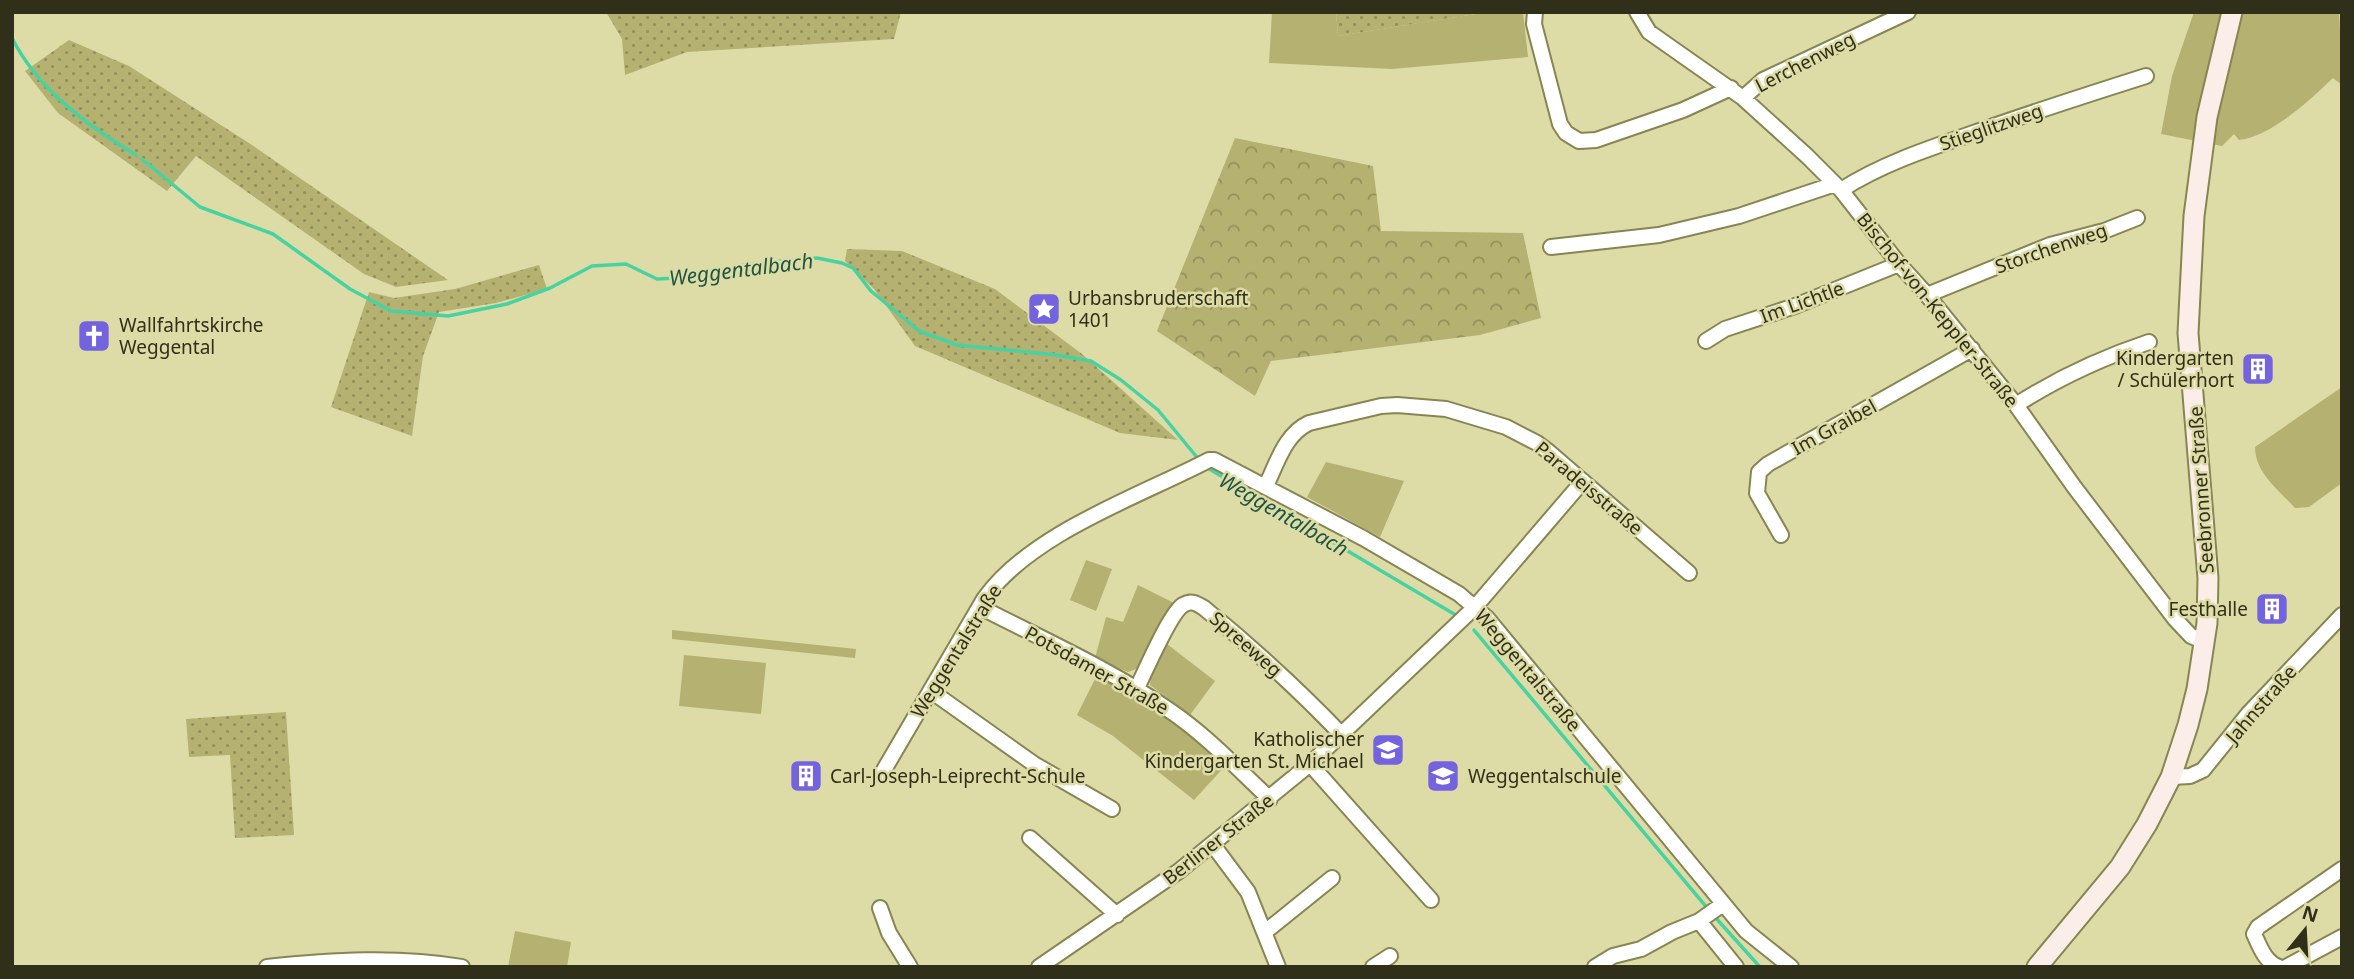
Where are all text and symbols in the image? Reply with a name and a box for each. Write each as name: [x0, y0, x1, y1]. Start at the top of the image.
street label: Lerchenweg: [1751, 26, 1859, 98]
street label: Stieglitzweg: [1936, 97, 2046, 157]
street label: Bischof-von-Keppler-Straße: [1851, 207, 2025, 413]
street label: Storchenweg: [1991, 217, 2111, 279]
water label: Weggentalbach: [667, 246, 815, 292]
street label: Im Lichtle: [1757, 275, 1847, 329]
place label: Urbansbruderschaft 1401: [1068, 285, 1249, 333]
place icon: Urbansbruderschaft 1401: [1025, 290, 1063, 328]
place label: Wallfahrtskirche Weggental: [119, 312, 264, 360]
church icon: Wallfahrtskirche Weggental: [75, 317, 113, 355]
place label: Kindergarten / Schülerhort: [2116, 345, 2234, 393]
building icon: Kindergarten / Schülerhort: [2239, 350, 2277, 388]
street label: Im Graibel: [1787, 393, 1881, 461]
street label: Seebronner Straße: [2182, 405, 2220, 575]
street label: Paradeisstraße: [1530, 435, 1648, 541]
water label: Weggentalbach: [1214, 466, 1354, 562]
street label: Weggentalstraße: [904, 579, 1008, 723]
building icon: Festhalle: [2253, 590, 2291, 628]
place label: Festhalle: [2169, 596, 2248, 622]
street label: Weggentalstraße: [1469, 603, 1587, 737]
street label: Spreeweg: [1204, 605, 1288, 683]
street label: Potsdamer Straße: [1020, 620, 1174, 720]
street label: Jahnstraße: [2218, 659, 2302, 750]
place label: Katholischer Kindergarten St. Michael: [1144, 726, 1364, 774]
school or university icon: Katholischer Kindergarten St. Michael: [1369, 731, 1407, 769]
building icon: Carl-Joseph-Leiprecht-Schule: [787, 757, 825, 795]
school or university icon: Weggentalschule: [1424, 757, 1462, 795]
place label: Carl-Joseph-Leiprecht-Schule: [830, 763, 1086, 789]
place label: Weggentalschule: [1468, 763, 1622, 789]
street label: Berliner Straße: [1157, 787, 1279, 891]
north arrow: [2270, 895, 2340, 965]
text: N: [2299, 899, 2322, 929]

